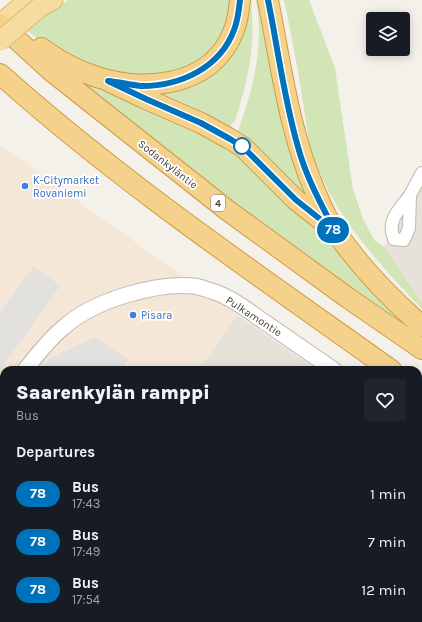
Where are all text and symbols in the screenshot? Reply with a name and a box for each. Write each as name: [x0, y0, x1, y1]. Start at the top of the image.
map controls: [366, 12, 410, 56]
button: layers: [366, 12, 410, 56]
street label: Sodankyläntie: [135, 137, 200, 192]
unlabelled marker: [233, 137, 251, 155]
place label: K-Citymarket Rovaniemi: [33, 174, 99, 200]
marker: K-Citymarket Rovaniemi: [20, 181, 30, 191]
road number: 4: [211, 195, 225, 211]
line badge: 78: [315, 217, 351, 243]
text: 78: [325, 221, 341, 238]
street label: Pulkamontie: [223, 294, 284, 340]
place label: Pisara: [141, 309, 172, 322]
marker: Pisara: [128, 310, 138, 320]
button: heart: [364, 379, 406, 421]
text: Saarenkylän ramppi: [16, 382, 210, 404]
text: Bus: [16, 408, 39, 423]
text: Departures: [16, 443, 95, 461]
text: Bus: [72, 478, 99, 496]
text: 78: [30, 485, 46, 502]
text: 1 min: [370, 485, 406, 503]
text: 17:43: [72, 496, 100, 511]
text: Bus: [72, 526, 99, 544]
text: 78: [30, 533, 46, 550]
text: 7 min: [368, 533, 406, 551]
text: 17:49: [72, 544, 100, 559]
text: Bus: [72, 574, 99, 592]
text: 78: [30, 581, 46, 598]
text: 12 min: [361, 581, 406, 599]
text: 17:54: [72, 592, 100, 607]

